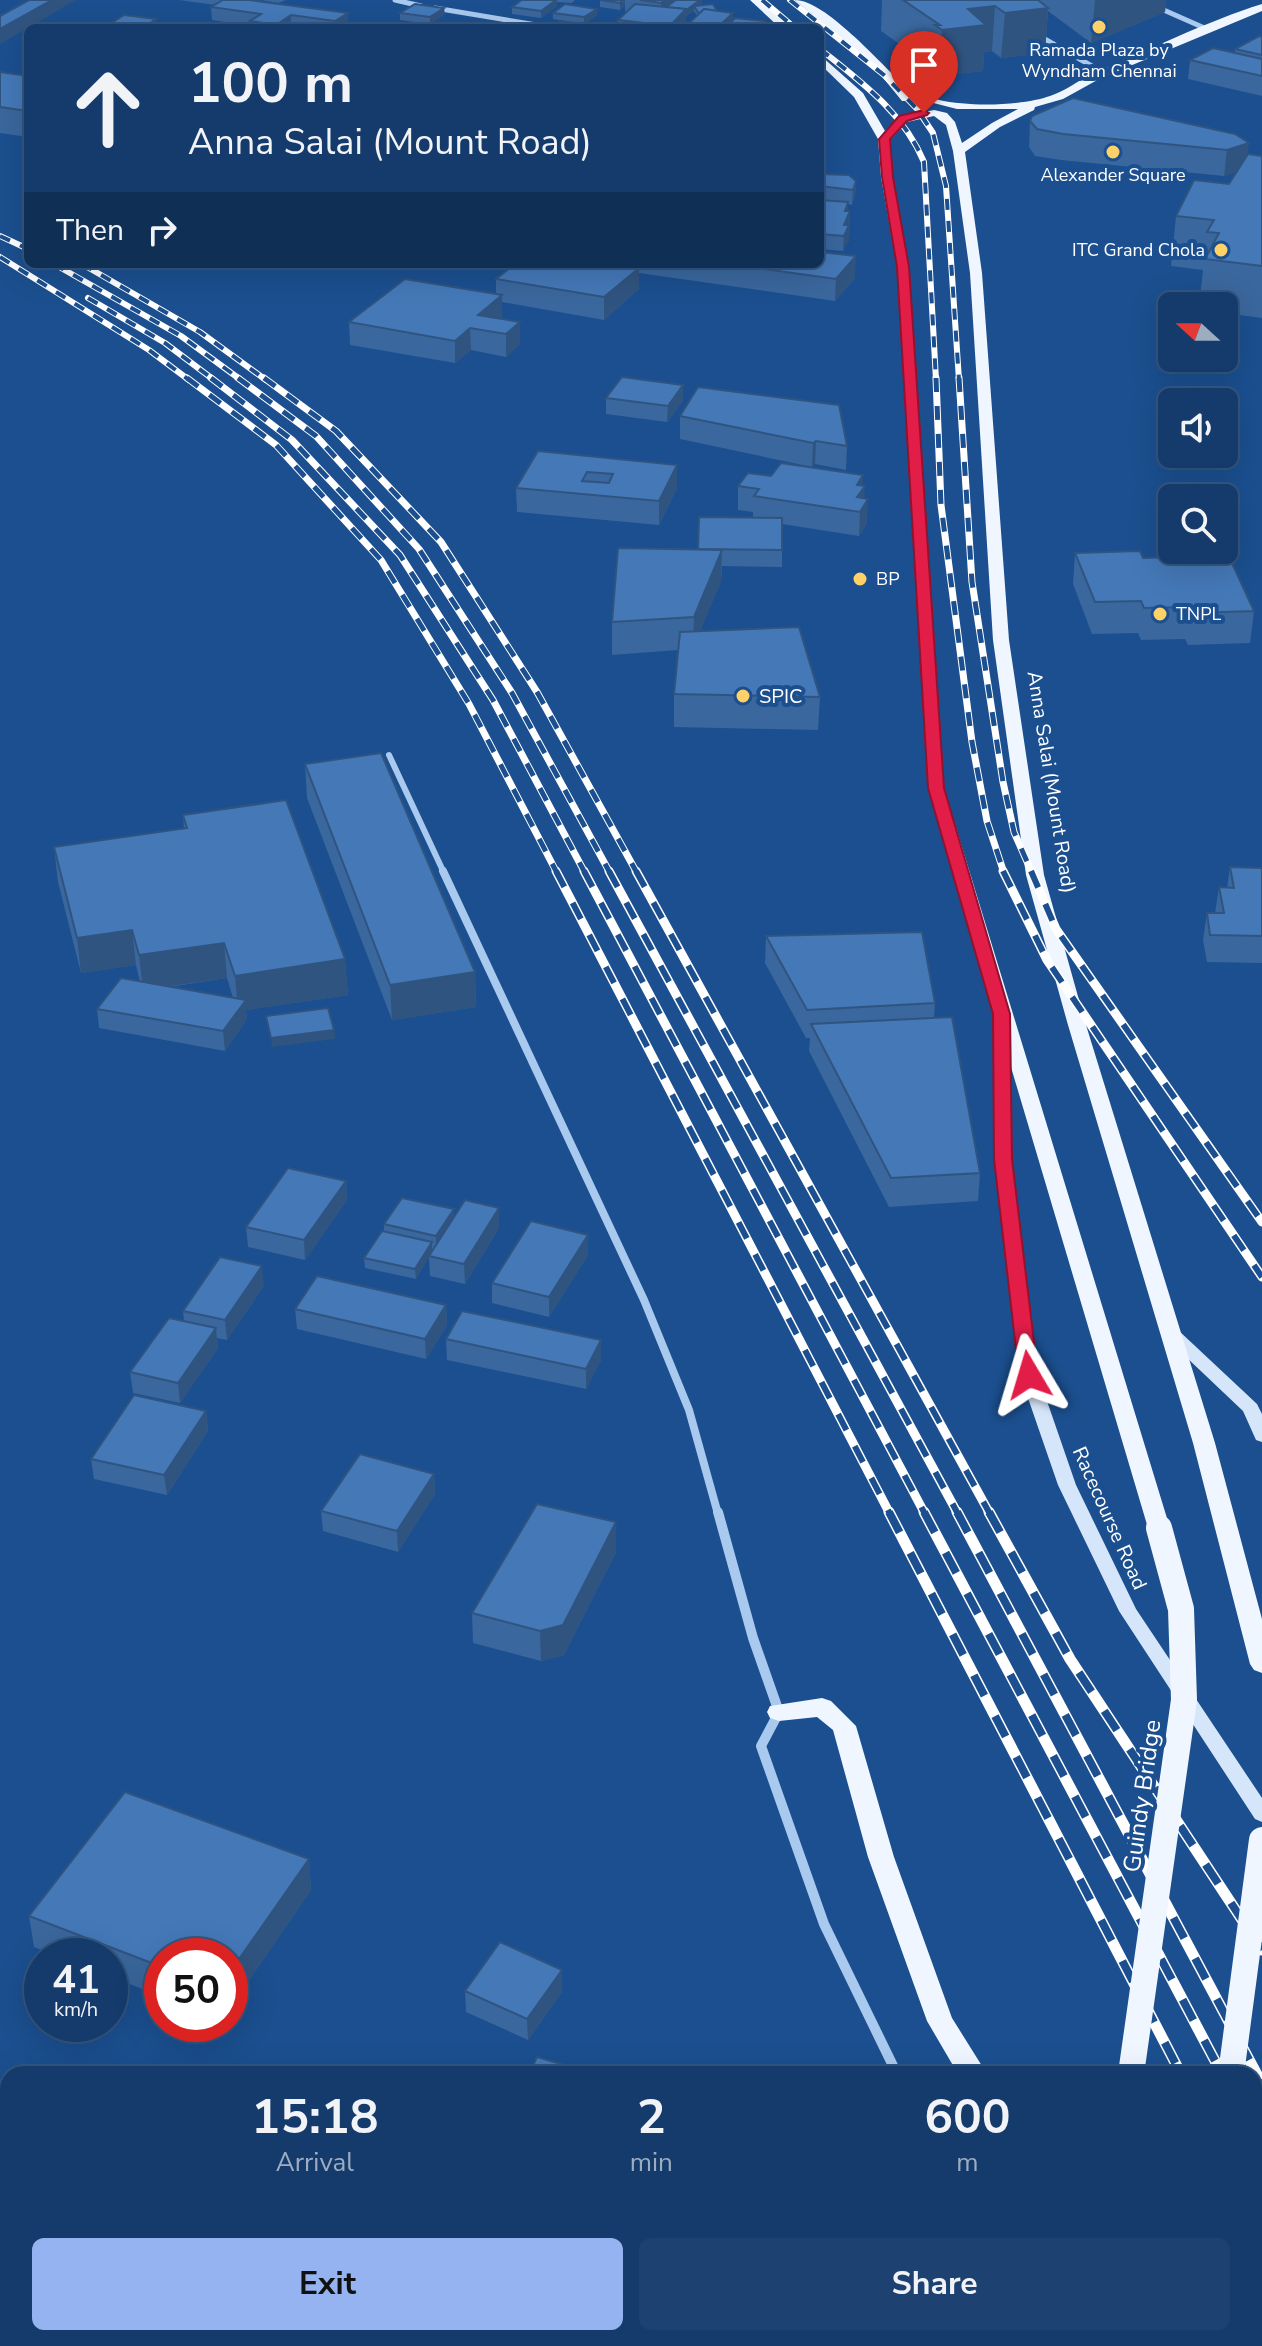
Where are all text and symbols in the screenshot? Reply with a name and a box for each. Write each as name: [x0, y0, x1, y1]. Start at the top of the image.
marker: Ramada Plaza by Wyndham Chennai: [1090, 18, 1108, 36]
pin: [890, 31, 958, 113]
place label: Ramada Plaza by Wyndham Chennai: [1021, 38, 1177, 83]
icon: arrive: [902, 43, 946, 87]
text: 100 m: [188, 45, 353, 122]
icon: ahead: [56, 56, 160, 160]
text: Anna Salai (Mount Road): [188, 118, 592, 167]
marker: Alexander Square: [1104, 143, 1122, 161]
place label: Alexander Square: [1040, 163, 1186, 187]
icon: right: [140, 208, 184, 252]
text: Then: [56, 210, 124, 251]
place label: ITC Grand Chola: [1072, 238, 1205, 262]
marker: ITC Grand Chola: [1212, 241, 1230, 259]
north arrow: [1158, 292, 1238, 372]
map controls: [1158, 292, 1238, 564]
button: sound: [1158, 388, 1238, 468]
button: search: [1158, 484, 1238, 564]
place label: BP: [876, 567, 900, 591]
marker: BP: [851, 570, 869, 588]
place label: TNPL: [1176, 602, 1222, 626]
marker: TNPL: [1151, 605, 1169, 623]
street label: Anna Salai (Mount Road): [1021, 669, 1082, 895]
place label: SPIC: [759, 683, 803, 710]
marker: SPIC: [734, 687, 752, 705]
position arrow: [987, 1333, 1071, 1417]
street label: Racecourse Road: [1066, 1442, 1153, 1594]
street label: Guindy Bridge: [1115, 1718, 1169, 1874]
speed limit sign: 50: [144, 1938, 248, 2042]
text: 41: [52, 1953, 100, 2007]
text: km/h: [54, 1996, 98, 2023]
text: 15:18: [251, 2084, 378, 2150]
text: 2: [637, 2084, 666, 2150]
text: 600: [924, 2084, 1011, 2150]
text: Arrival: [276, 2145, 354, 2180]
text: min: [630, 2145, 673, 2180]
text: m: [956, 2145, 979, 2180]
button: Exit: [32, 2238, 623, 2330]
button: Share: [639, 2238, 1230, 2330]

